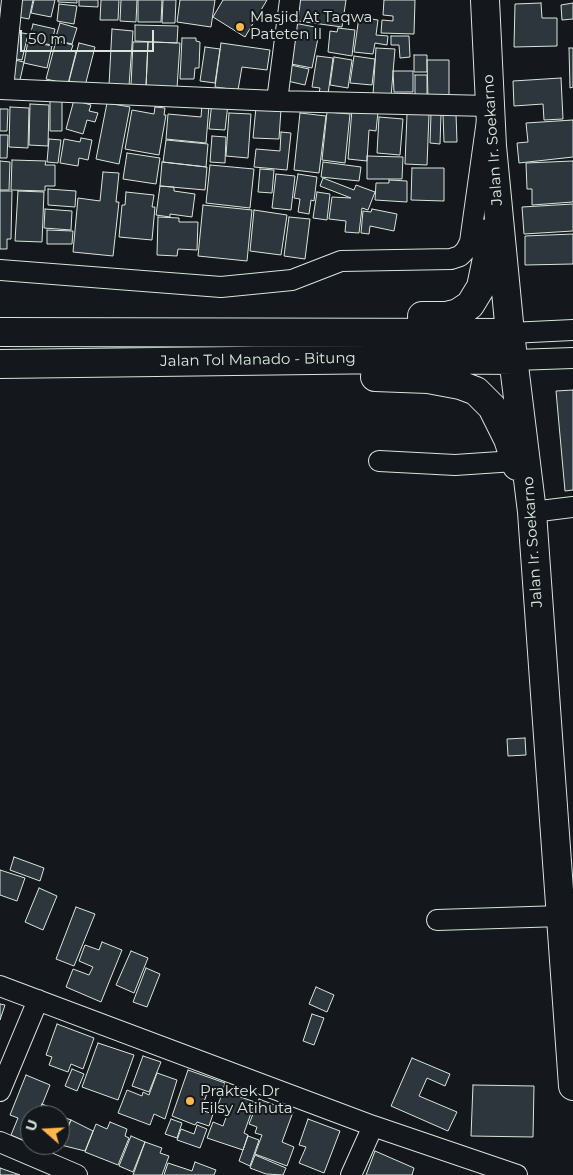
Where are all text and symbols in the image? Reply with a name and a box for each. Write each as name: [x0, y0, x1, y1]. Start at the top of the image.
place label: Masjid At Taqwa Pateten II: [250, 9, 372, 44]
scale bar: [22, 20, 156, 52]
marker: Masjid At Taqwa Pateten II: [234, 21, 246, 33]
text: 50 m: [28, 29, 66, 48]
street label: Jalan Ir. Soekarno: [479, 74, 507, 206]
street label: Jalan Tol Manado - Bitung: [160, 349, 356, 371]
street label: Jalan Ir. Soekarno: [519, 476, 547, 608]
place label: Praktek Dr Filsy Atihuta: [200, 1083, 293, 1118]
marker: Praktek Dr Filsy Atihuta: [184, 1095, 196, 1107]
north arrow: [20, 1105, 70, 1155]
text: U: [21, 1117, 42, 1134]

